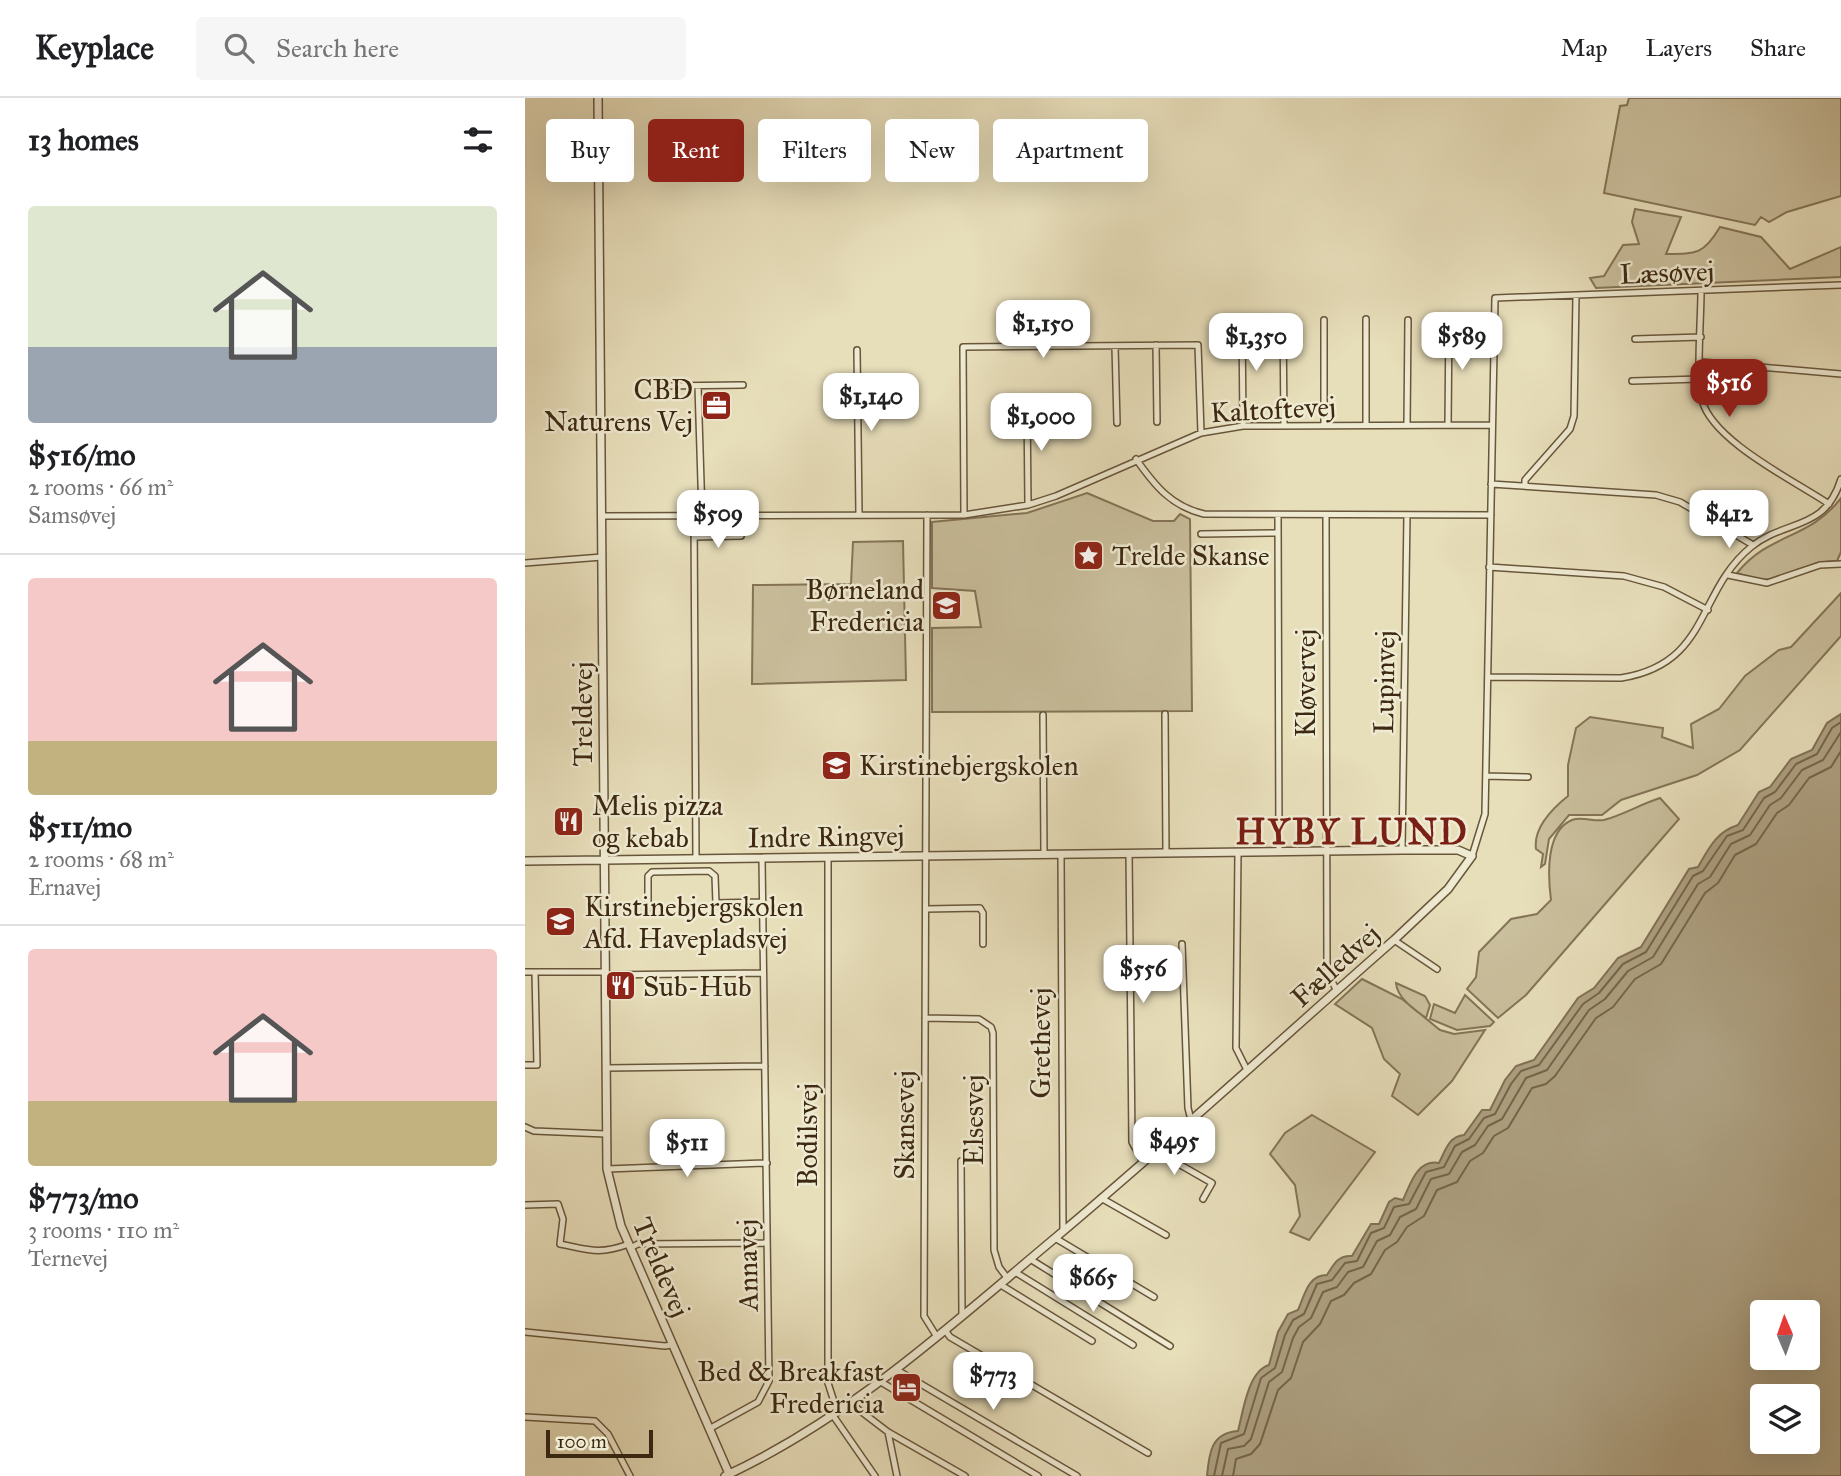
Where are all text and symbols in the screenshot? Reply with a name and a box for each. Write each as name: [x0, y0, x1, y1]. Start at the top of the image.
search box: [196, 17, 686, 80]
text: Keyplace: [35, 28, 154, 68]
icon: search: [220, 29, 258, 67]
text: Search here: [276, 32, 399, 64]
text: Map: [1561, 33, 1608, 63]
text: Layers: [1646, 33, 1712, 63]
text: Share: [1750, 33, 1806, 63]
chip: Buy: [546, 119, 634, 182]
chip: Rent: [648, 119, 744, 182]
chip: Filters: [758, 119, 871, 182]
chip: New: [885, 119, 979, 182]
chip: Apartment: [993, 119, 1148, 182]
icon: filters: [459, 121, 497, 159]
text: 13 homes: [28, 122, 139, 158]
icon: home: [200, 252, 326, 378]
street label: Læsøvej: [1619, 253, 1715, 292]
pin: $1,150: [986, 300, 1100, 360]
text: $1,150: [1012, 309, 1074, 337]
pin: $589: [1421, 313, 1503, 372]
pin: $1,350: [1199, 314, 1313, 373]
text: $589: [1437, 321, 1487, 349]
text: $1,350: [1225, 322, 1287, 350]
pin: $516: [1688, 360, 1770, 419]
text: $516: [1706, 368, 1752, 396]
place label: CBD Naturens Vej: [544, 372, 693, 439]
pin: $1,140: [814, 374, 928, 433]
text: $1,140: [839, 382, 903, 410]
office icon: CBD Naturens Vej: [699, 388, 733, 422]
street label: Kaltoftevej: [1209, 389, 1337, 430]
pin: $1,000: [984, 394, 1098, 453]
text: $1,000: [1007, 402, 1076, 430]
text: $516/mo: [28, 437, 136, 473]
text: 2 rooms · 66 m²: [28, 473, 173, 501]
pin: $509: [677, 490, 759, 550]
pin: $412: [1688, 490, 1770, 550]
text: $509: [693, 499, 743, 527]
text: $412: [1705, 499, 1753, 527]
text: Samsøvej: [28, 501, 116, 529]
place icon: Trelde Skanse: [1072, 538, 1106, 572]
place label: Trelde Skanse: [1112, 538, 1270, 573]
place label: Børneland Fredericia: [805, 572, 924, 639]
school or university icon: Børneland Fredericia: [930, 588, 964, 622]
icon: home: [200, 624, 326, 750]
street label: Kløvervej: [1288, 629, 1323, 737]
street label: Lupinvej: [1366, 630, 1403, 734]
street label: Treldevej: [565, 661, 600, 767]
school or university icon: Kirstinebjergskolen: [819, 748, 853, 782]
place label: Kirstinebjergskolen: [859, 748, 1079, 783]
place label: Melis pizza og kebab: [592, 788, 723, 855]
restaurant icon: Melis pizza og kebab: [552, 804, 586, 838]
text: $511/mo: [28, 809, 132, 845]
district label: HYBY LUND: [1235, 811, 1469, 854]
street label: Indre Ringvej: [747, 818, 905, 855]
text: 2 rooms · 68 m²: [28, 845, 174, 873]
text: Ernavej: [28, 873, 101, 901]
place label: Kirstinebjergskolen Afd. Havepladsvej: [583, 889, 804, 956]
school or university icon: Kirstinebjergskolen Afd. Havepladsvej: [544, 905, 578, 939]
street label: Fælledvej: [1283, 916, 1387, 1015]
pin: $556: [1102, 946, 1184, 1005]
text: $556: [1120, 954, 1166, 982]
restaurant icon: Sub-Hub: [603, 969, 637, 1003]
place label: Sub-Hub: [643, 969, 752, 1004]
street label: Grethevej: [1023, 988, 1058, 1098]
icon: home: [200, 995, 326, 1121]
street label: Skansevej: [887, 1070, 922, 1180]
street label: Elsesvej: [956, 1074, 991, 1166]
street label: Bodilsvej: [790, 1083, 825, 1187]
pin: $495: [1133, 1118, 1215, 1177]
pin: $511: [646, 1119, 728, 1179]
text: $495: [1149, 1126, 1199, 1154]
text: $511: [666, 1128, 708, 1156]
text: $773/mo: [28, 1180, 139, 1216]
street label: Treldevej: [625, 1212, 698, 1322]
text: 3 rooms · 110 m²: [28, 1216, 179, 1244]
street label: Annavej: [729, 1219, 766, 1312]
text: Ternevej: [28, 1244, 108, 1272]
pin: $665: [1052, 1254, 1134, 1314]
text: $665: [1069, 1263, 1117, 1291]
north arrow: [1750, 1300, 1820, 1370]
map controls: [1750, 1300, 1820, 1454]
pin: $773: [952, 1352, 1034, 1412]
place label: Bed & Breakfast Fredericia: [697, 1354, 884, 1421]
text: $773: [969, 1361, 1017, 1389]
hotel icon: Bed & Breakfast Fredericia: [890, 1370, 924, 1404]
button: layers: [1750, 1384, 1820, 1454]
scale bar: [546, 1427, 653, 1459]
text: 100 m: [557, 1430, 607, 1453]

